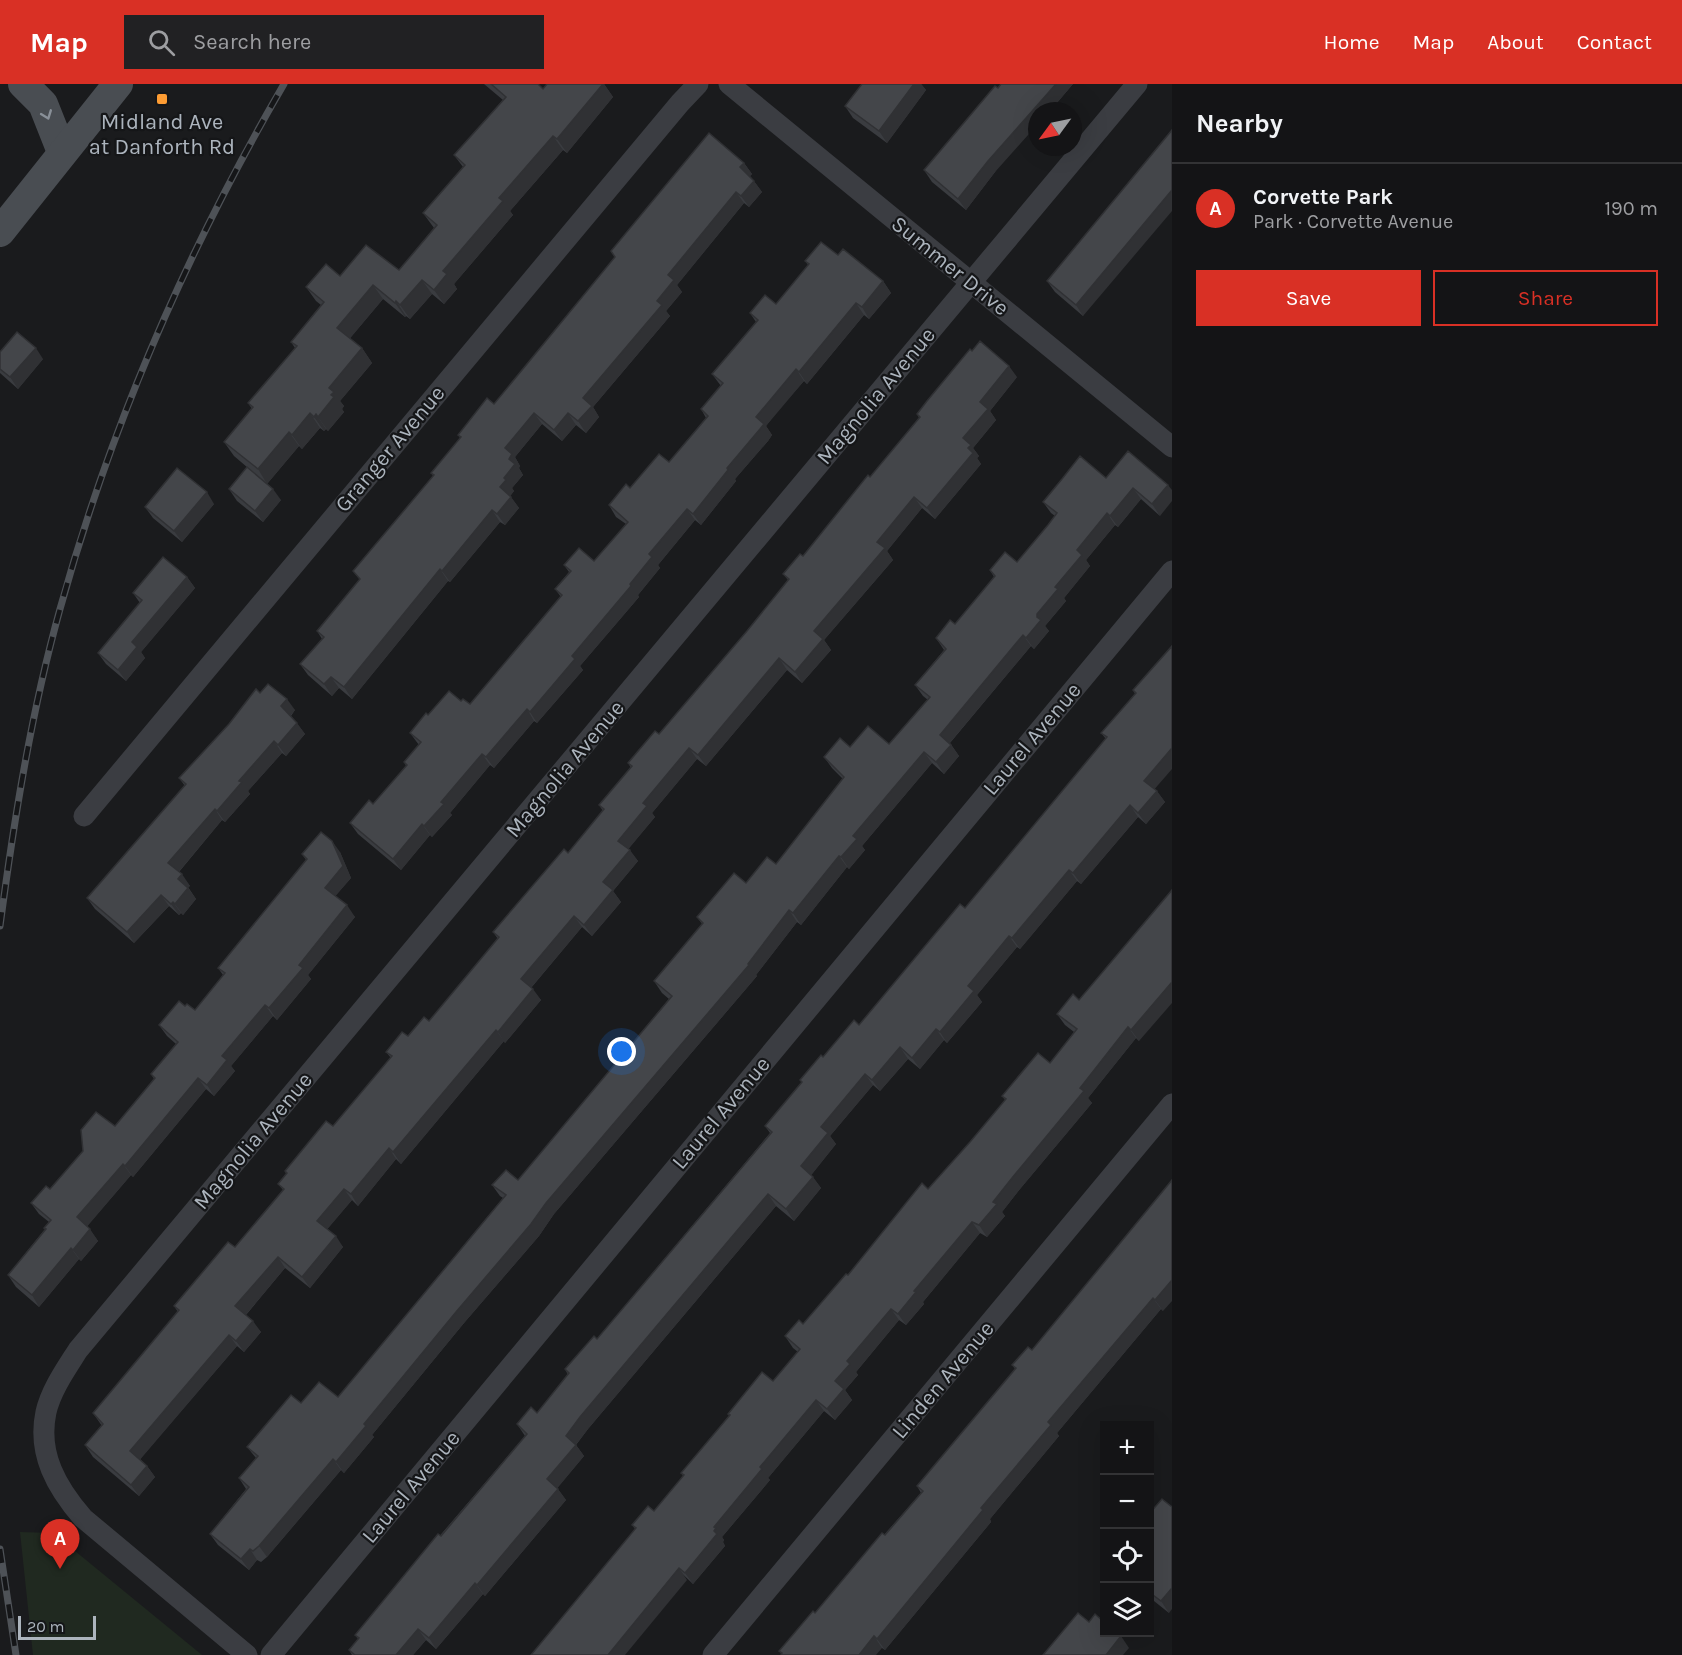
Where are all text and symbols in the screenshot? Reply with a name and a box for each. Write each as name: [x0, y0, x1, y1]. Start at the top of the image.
search box: [124, 15, 544, 69]
text: Map: [30, 26, 88, 59]
icon: search: [145, 26, 178, 59]
text: Search here: [193, 29, 311, 55]
text: Home: [1324, 30, 1380, 54]
text: Map: [1413, 30, 1454, 54]
text: About: [1487, 30, 1544, 54]
text: Contact: [1577, 30, 1652, 54]
marker: Midland Ave at Danforth Rd: [155, 92, 169, 106]
north arrow: [1028, 102, 1082, 156]
text: Nearby: [1196, 108, 1283, 139]
one-way arrow: [40, 109, 52, 120]
place label: Midland Ave at Danforth Rd: [89, 109, 235, 160]
text: Corvette Park: [1253, 184, 1393, 210]
text: A: [1209, 197, 1222, 220]
text: 190 m: [1604, 197, 1658, 220]
text: Park · Corvette Avenue: [1253, 210, 1453, 233]
street label: Summer Drive: [886, 211, 1014, 321]
button: Save: [1196, 270, 1421, 326]
button: Share: [1433, 270, 1658, 326]
street label: Magnolia Avenue: [811, 322, 941, 470]
street label: Granger Avenue: [330, 381, 450, 517]
street label: Laurel Avenue: [977, 677, 1087, 801]
street label: Magnolia Avenue: [500, 695, 630, 843]
your location: [607, 1037, 636, 1066]
street label: Laurel Avenue: [666, 1051, 776, 1175]
street label: Magnolia Avenue: [188, 1067, 318, 1215]
street label: Linden Avenue: [886, 1316, 1000, 1444]
map controls: [1100, 1421, 1154, 1637]
button: +: [1100, 1421, 1154, 1475]
street label: Laurel Avenue: [356, 1425, 466, 1549]
button: −: [1100, 1475, 1154, 1529]
pin: A: [40, 1520, 80, 1569]
button: locate: [1100, 1529, 1154, 1583]
button: layers: [1100, 1583, 1154, 1637]
scale bar: [18, 1613, 96, 1640]
text: 20 m: [27, 1617, 65, 1636]

